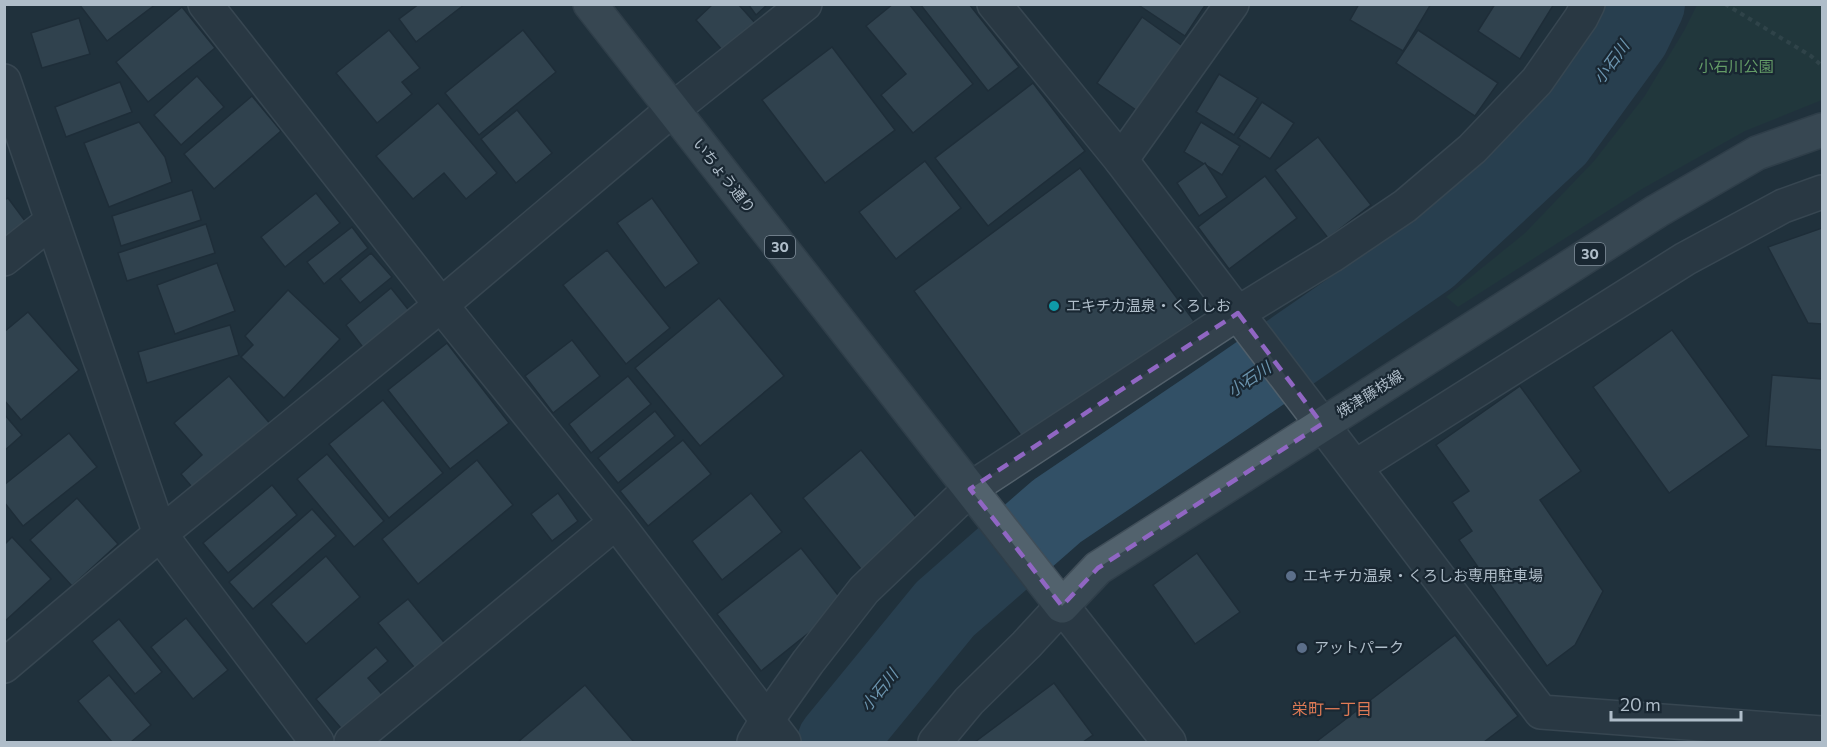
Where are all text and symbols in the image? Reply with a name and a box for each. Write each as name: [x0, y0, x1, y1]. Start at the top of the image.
water label: 小石川: [1589, 35, 1634, 87]
park label: 小石川公園: [1698, 57, 1774, 75]
street label: いちょう通り: [690, 134, 760, 216]
road number: 30: [765, 236, 795, 258]
road number: 30: [1575, 243, 1605, 265]
place label: エキチカ温泉・くろしお: [1066, 296, 1231, 314]
marker: エキチカ温泉・くろしお: [1047, 299, 1061, 313]
water label: 小石川: [1224, 356, 1276, 400]
street label: 焼津藤枝線: [1333, 366, 1406, 421]
place label: エキチカ温泉・くろしお専用駐車場: [1303, 566, 1543, 584]
marker: エキチカ温泉・くろしお専用駐車場: [1284, 569, 1298, 583]
place label: アットパーク: [1314, 638, 1404, 656]
marker: アットパーク: [1295, 641, 1309, 655]
water label: 小石川: [856, 664, 902, 714]
scale bar: [1611, 684, 1742, 722]
text: 20 m: [1620, 693, 1661, 715]
district label: 栄町一丁目: [1292, 699, 1372, 718]

